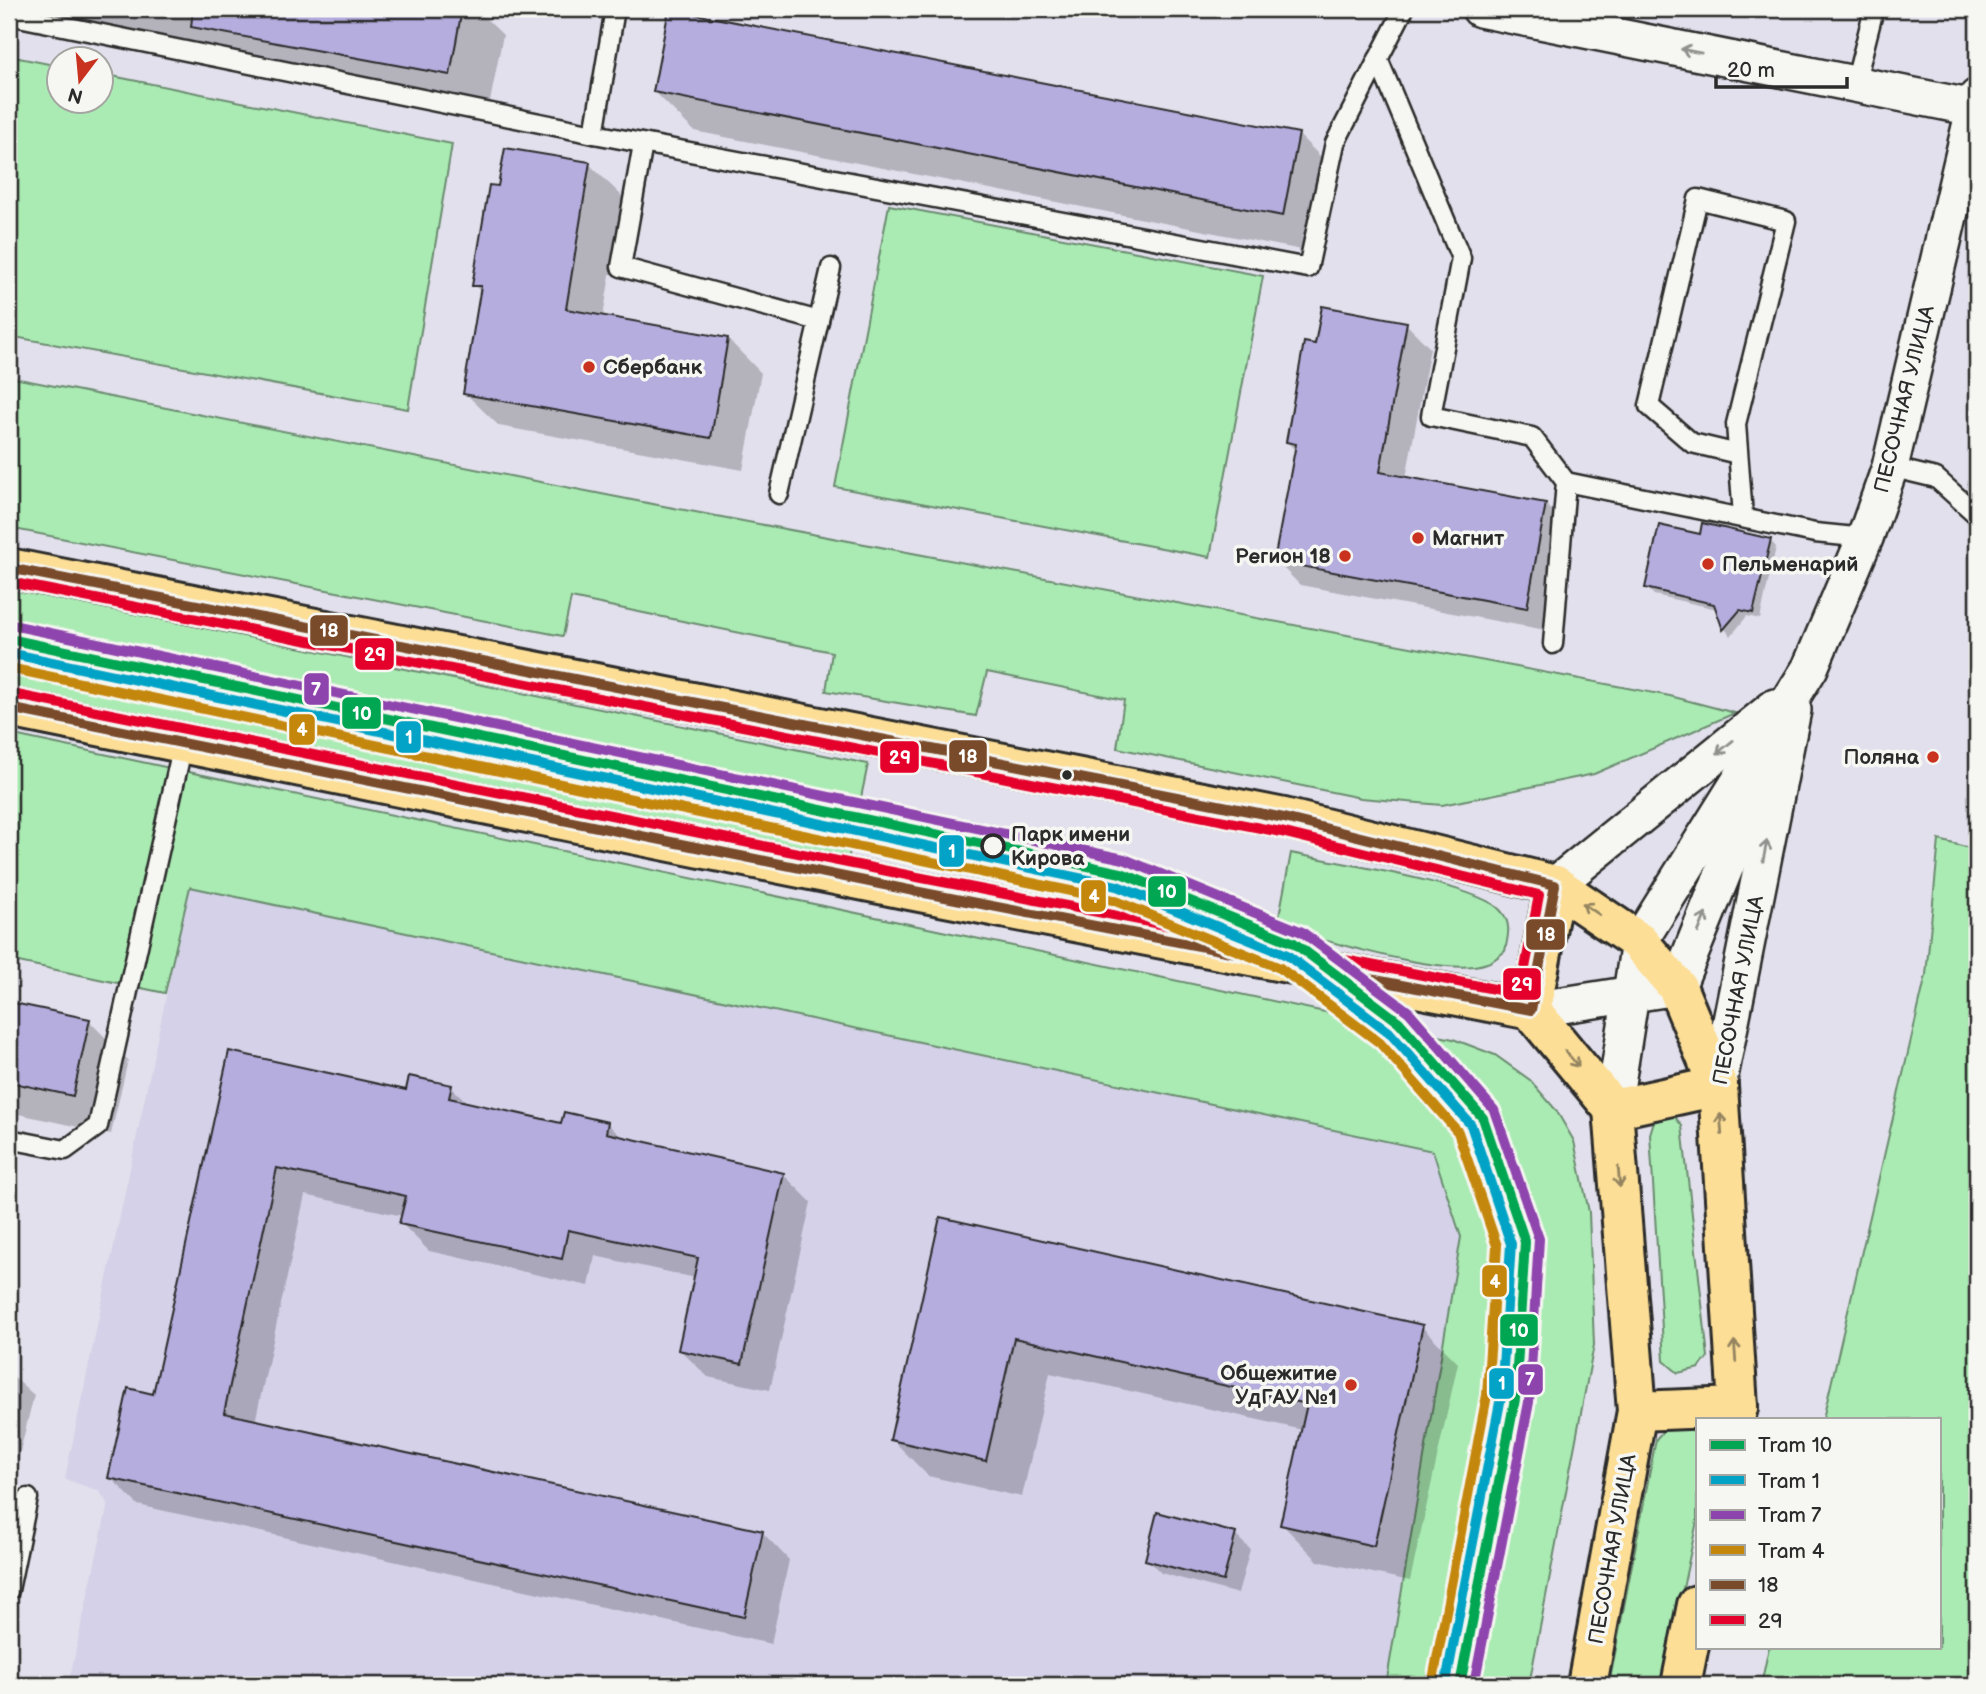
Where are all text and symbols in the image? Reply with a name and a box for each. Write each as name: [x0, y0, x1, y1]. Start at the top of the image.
one-way arrow: [1680, 43, 1703, 57]
north arrow: [46, 46, 116, 116]
scale bar: [1716, 46, 1848, 90]
text: 20 m: [1727, 58, 1775, 83]
text: N: [66, 82, 86, 108]
street label: ПЕСОЧНАЯ УЛИЦА: [1869, 303, 1940, 495]
place label: Сбербанк: [603, 355, 703, 380]
marker: Сбербанк: [581, 359, 597, 375]
place label: Магнит: [1432, 526, 1504, 551]
marker: Магнит: [1410, 530, 1426, 546]
place label: Регион 18: [1235, 544, 1331, 569]
marker: Регион 18: [1337, 548, 1353, 564]
place label: Пельменарий: [1722, 552, 1858, 577]
marker: Пельменарий: [1700, 556, 1716, 572]
line badge: 18: [309, 614, 349, 647]
text: 18: [319, 620, 339, 643]
line badge: 29: [354, 637, 395, 671]
text: 29: [364, 644, 386, 667]
line badge: 7: [303, 672, 330, 706]
text: 7: [311, 679, 322, 702]
line badge: 10: [341, 696, 382, 730]
text: 10: [352, 703, 372, 726]
line badge: 4: [288, 713, 316, 746]
text: 4: [296, 719, 308, 742]
line badge: 1: [395, 720, 422, 754]
text: 1: [405, 727, 413, 750]
line badge: 18: [948, 739, 988, 773]
line badge: 29: [879, 740, 920, 774]
one-way arrow: [1716, 740, 1734, 755]
place label: Поляна: [1844, 745, 1920, 770]
text: 18: [958, 746, 978, 769]
text: 29: [889, 747, 911, 770]
marker: Поляна: [1925, 749, 1941, 765]
unlabelled marker: [1060, 768, 1074, 782]
place label: Парк имени Кирова: [1011, 822, 1130, 871]
line badge: 1: [938, 834, 965, 868]
marker: Парк имени Кирова: [981, 834, 1005, 858]
one-way arrow: [1758, 840, 1772, 863]
text: 1: [948, 841, 956, 864]
line badge: 10: [1147, 875, 1187, 908]
line badge: 4: [1080, 879, 1107, 913]
text: 10: [1157, 881, 1177, 904]
text: 4: [1088, 886, 1100, 909]
street label: ПЕСОЧНАЯ УЛИЦА: [1708, 893, 1769, 1087]
one-way arrow: [1582, 902, 1601, 916]
one-way arrow: [1697, 913, 1710, 935]
line badge: 18: [1525, 918, 1566, 951]
text: 18: [1536, 924, 1556, 947]
line badge: 29: [1502, 967, 1542, 1001]
text: 29: [1511, 974, 1533, 997]
one-way arrow: [1564, 1050, 1580, 1068]
one-way arrow: [1714, 1113, 1727, 1136]
one-way arrow: [1613, 1165, 1626, 1188]
line badge: 4: [1481, 1264, 1508, 1298]
text: 4: [1489, 1271, 1501, 1294]
line badge: 10: [1499, 1313, 1539, 1347]
text: 10: [1509, 1320, 1529, 1343]
one-way arrow: [1728, 1340, 1741, 1363]
place label: Общежитие УдГАУ №1: [1220, 1361, 1337, 1410]
line badge: 7: [1517, 1363, 1544, 1396]
line badge: 1: [1488, 1367, 1515, 1400]
text: 7: [1525, 1369, 1536, 1392]
text: 1: [1498, 1373, 1506, 1396]
marker: Общежитие УдГАУ №1: [1343, 1377, 1359, 1393]
legend: [1696, 1418, 1940, 1648]
text: Tram 10: [1758, 1433, 1832, 1458]
street label: ПЕСОЧНАЯ УЛИЦА: [1583, 1452, 1642, 1646]
text: Tram 1: [1758, 1469, 1820, 1494]
text: Tram 7: [1758, 1503, 1822, 1528]
text: Tram 4: [1758, 1539, 1825, 1564]
text: 18: [1758, 1573, 1778, 1598]
text: 29: [1758, 1609, 1783, 1634]

